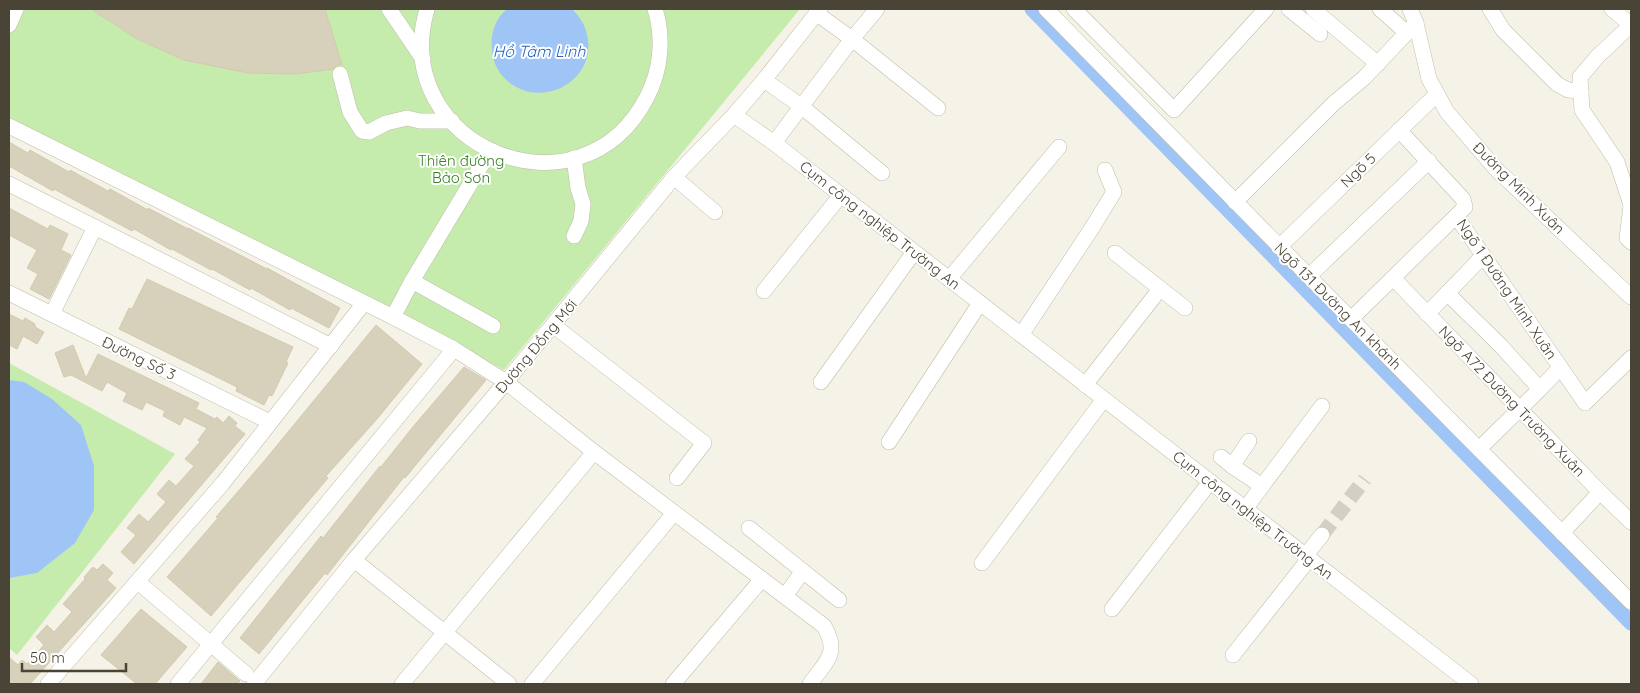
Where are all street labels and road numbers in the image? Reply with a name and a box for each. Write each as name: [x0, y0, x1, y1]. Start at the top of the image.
street label: Đường Minh Xuân: [1469, 138, 1569, 238]
street label: Ngõ 5: [1336, 149, 1380, 191]
street label: Cụm công nghiệp Trường An: [796, 156, 964, 294]
street label: Ngõ 1 Đường Minh Xuân: [1453, 215, 1561, 363]
street label: Ngõ 131 Đường An khánh: [1270, 238, 1406, 374]
street label: Đường Đồng Mới: [491, 295, 581, 397]
street label: Ngõ A72 Đường Trường Xuân: [1435, 322, 1589, 480]
street label: Đường Số 3: [99, 332, 179, 384]
street label: Cụm công nghiệp Trường An: [1169, 446, 1337, 584]

